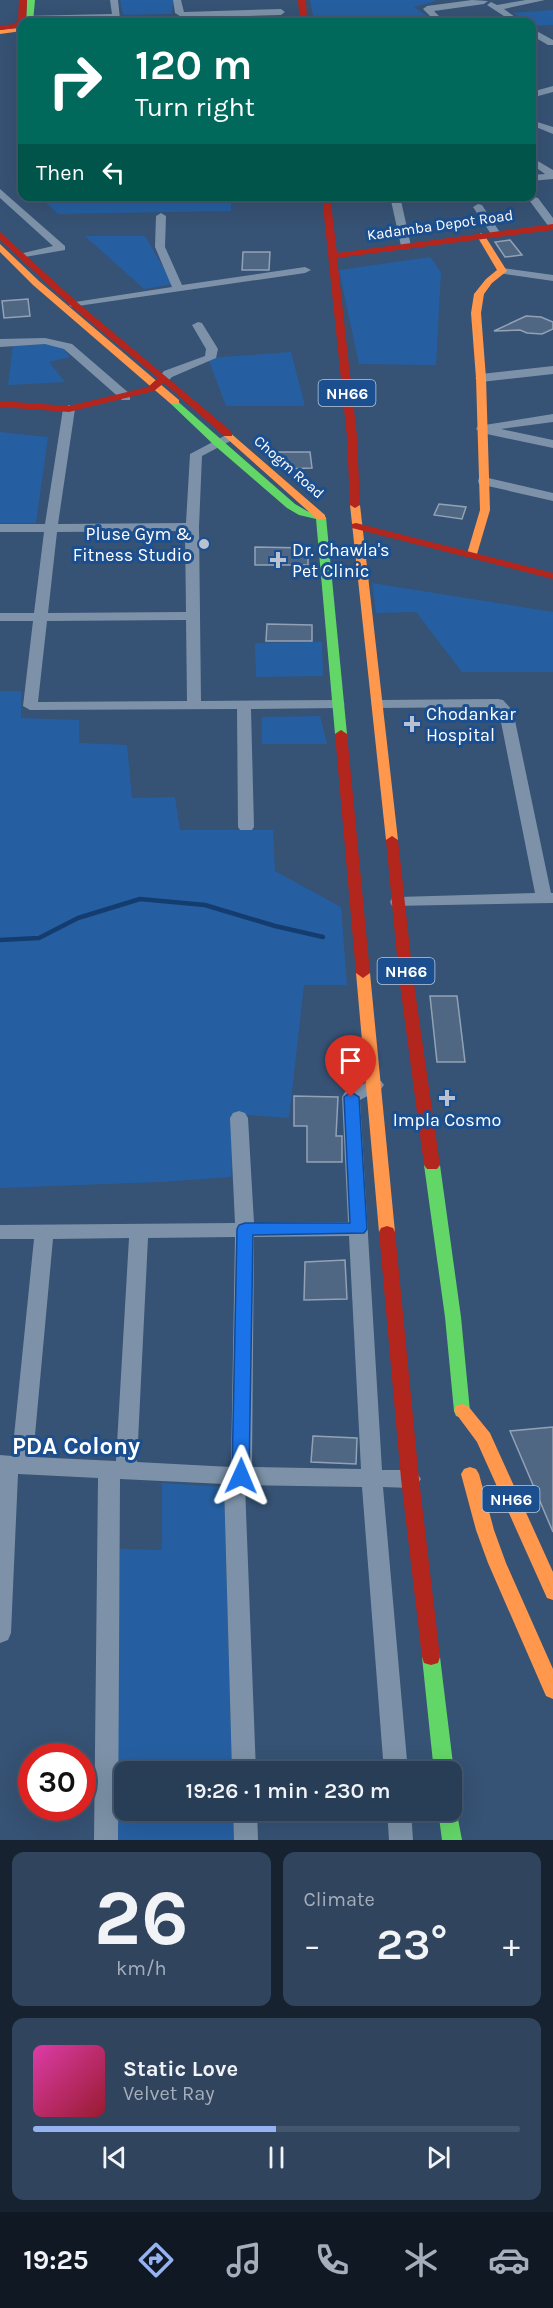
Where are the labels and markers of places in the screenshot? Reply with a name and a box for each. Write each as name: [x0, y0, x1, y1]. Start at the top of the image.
place label: Pluse Gym & Fitness Studio: [73, 523, 192, 566]
marker: Pluse Gym & Fitness Studio: [197, 537, 211, 551]
place label: Dr. Chawla's Pet Clinic: [292, 539, 390, 582]
marker: Dr. Chawla's Pet Clinic: [269, 551, 287, 569]
place label: Chodankar Hospital: [426, 703, 516, 746]
marker: Chodankar Hospital: [403, 715, 421, 733]
pin: [325, 1035, 376, 1097]
marker: Impla Cosmo: [438, 1089, 456, 1107]
place label: Impla Cosmo: [393, 1109, 501, 1131]

